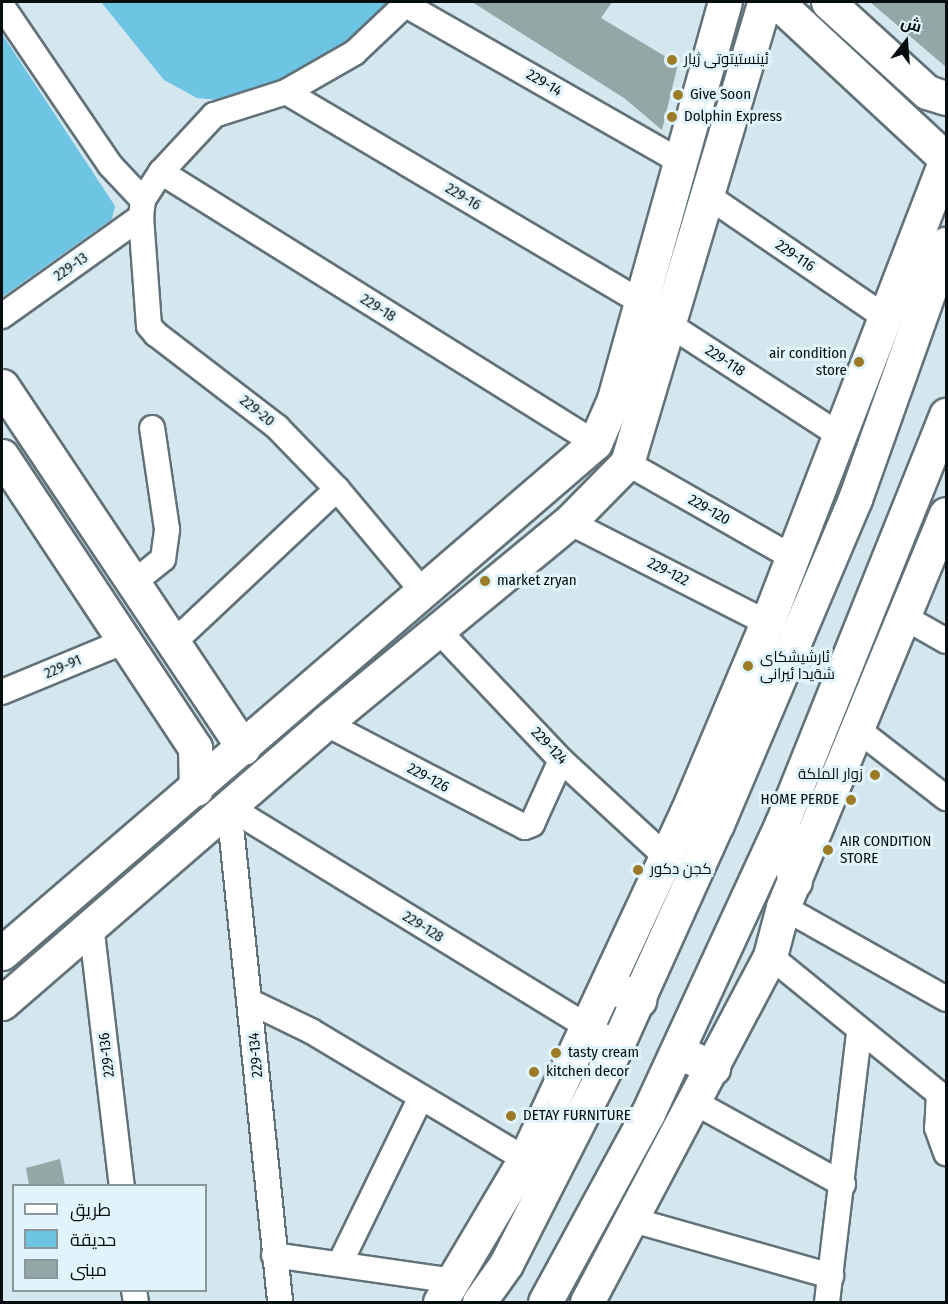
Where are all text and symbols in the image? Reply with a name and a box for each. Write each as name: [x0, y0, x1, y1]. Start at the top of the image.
north arrow: [876, 12, 936, 72]
text: ش: [899, 12, 924, 36]
place label: ئینستیتوتی ژیار: [684, 51, 769, 69]
marker: ئینستیتوتی ژیار: [665, 53, 679, 67]
street label: 229-14: [523, 66, 565, 100]
place label: Give Soon: [690, 86, 751, 104]
marker: Give Soon: [671, 88, 685, 102]
place label: Dolphin Express: [684, 108, 782, 126]
marker: Dolphin Express: [665, 110, 679, 124]
street label: 229-16: [442, 179, 484, 215]
street label: 229-116: [772, 236, 818, 276]
street label: 229-13: [50, 249, 92, 285]
street label: 229-18: [357, 290, 399, 326]
street label: 229-118: [702, 341, 748, 381]
place label: air condition store: [769, 344, 847, 379]
marker: air condition store: [852, 355, 866, 369]
street label: 229-20: [236, 392, 278, 430]
street label: 229-120: [685, 491, 733, 529]
street label: 229-122: [644, 554, 692, 590]
place label: market zryan: [497, 572, 577, 590]
marker: market zryan: [478, 574, 492, 588]
place label: ئارشيشكاى شةيدا ئيرانى: [760, 648, 835, 683]
street label: 229-91: [42, 651, 84, 683]
marker: ئارشيشكاى شةيدا ئيرانى: [741, 659, 755, 673]
street label: 229-124: [527, 724, 571, 768]
street label: 229-126: [404, 760, 452, 796]
place label: زوار الملکة: [798, 766, 863, 784]
marker: زوار الملکة: [868, 768, 882, 782]
place label: HOME PERDE: [761, 791, 839, 809]
marker: HOME PERDE: [844, 793, 858, 807]
place label: AIR CONDITION STORE: [840, 832, 931, 867]
marker: AIR CONDITION STORE: [821, 843, 835, 857]
place label: كجن دكور: [650, 861, 712, 879]
marker: كجن دكور: [631, 863, 645, 877]
street label: 229-128: [399, 907, 447, 947]
street label: 229-136: [95, 1032, 119, 1078]
street label: 229-134: [245, 1032, 267, 1078]
place label: tasty cream: [568, 1044, 639, 1062]
marker: tasty cream: [549, 1046, 563, 1060]
place label: kitchen decor: [546, 1063, 629, 1081]
marker: kitchen decor: [527, 1065, 541, 1079]
place label: DETAY FURNITURE: [523, 1107, 631, 1125]
marker: DETAY FURNITURE: [504, 1109, 518, 1123]
legend: [12, 1184, 207, 1292]
text: طريق: [70, 1199, 111, 1221]
text: حديقة: [70, 1229, 116, 1251]
text: مبنى: [70, 1259, 107, 1281]

